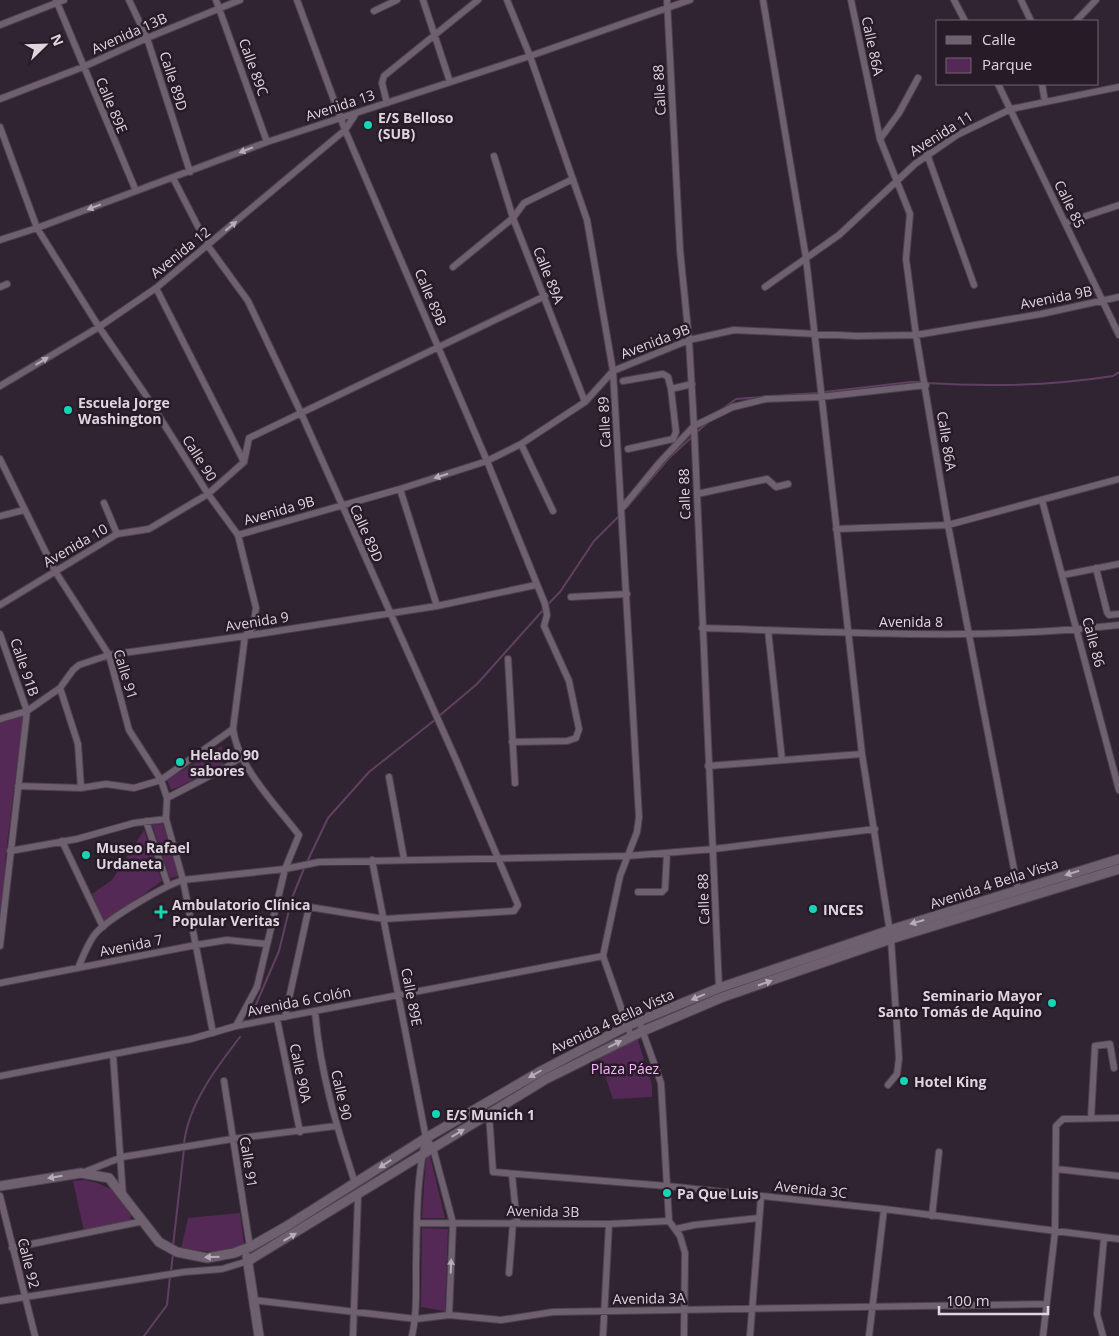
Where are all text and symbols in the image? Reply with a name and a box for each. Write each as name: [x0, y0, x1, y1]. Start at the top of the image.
street label: Avenida 13B: [88, 8, 170, 58]
street label: Calle 86A: [857, 15, 889, 77]
north arrow: [20, 20, 70, 70]
legend: [936, 20, 1099, 85]
text: Calle: [982, 29, 1016, 49]
text: N: [46, 31, 68, 49]
street label: Calle 89C: [235, 36, 273, 99]
street label: Calle 89D: [155, 49, 193, 113]
text: Parque: [982, 54, 1032, 74]
street label: Calle 88: [648, 64, 670, 116]
street label: Calle 89E: [92, 74, 132, 136]
street label: Avenida 13: [303, 85, 377, 125]
street label: Avenida 11: [906, 106, 976, 160]
place label: E/S Belloso (SUB): [378, 108, 454, 143]
marker: E/S Belloso (SUB): [362, 119, 374, 131]
one-way arrow: [239, 147, 253, 155]
street label: Calle 85: [1050, 177, 1090, 231]
one-way arrow: [86, 203, 101, 211]
one-way arrow: [224, 221, 237, 232]
street label: Avenida 12: [146, 222, 214, 282]
street label: Calle 89A: [529, 244, 569, 307]
street label: Calle 89B: [410, 266, 452, 328]
street label: Avenida 9B: [1018, 281, 1094, 313]
street label: Avenida 9B: [618, 319, 692, 363]
one-way arrow: [35, 357, 48, 366]
place label: Escuela Jorge Washington: [78, 393, 170, 428]
street label: Calle 89: [593, 396, 615, 448]
marker: Escuela Jorge Washington: [62, 404, 74, 416]
street label: Calle 86A: [933, 410, 961, 472]
street label: Calle 90: [178, 431, 222, 485]
street label: Calle 88: [674, 468, 694, 520]
one-way arrow: [433, 472, 448, 480]
street label: Avenida 9B: [241, 491, 317, 529]
street label: Calle 89D: [346, 501, 388, 565]
street label: Avenida 10: [39, 519, 111, 571]
street label: Avenida 9: [224, 607, 290, 635]
street label: Avenida 8: [879, 612, 943, 631]
street label: Calle 86: [1078, 615, 1110, 669]
street label: Calle 91B: [6, 635, 44, 699]
street label: Calle 91: [109, 647, 143, 701]
place label: Helado 90 sabores: [190, 745, 259, 780]
marker: Helado 90 sabores: [174, 756, 186, 768]
place label: Museo Rafael Urdaneta: [96, 838, 190, 873]
marker: Museo Rafael Urdaneta: [80, 849, 92, 861]
street label: Avenida 4 Bella Vista: [927, 853, 1061, 913]
one-way arrow: [1065, 869, 1080, 877]
street label: Calle 88: [693, 873, 713, 925]
place label: Ambulatorio Clínica Popular Veritas: [172, 895, 310, 930]
place label: INCES: [823, 900, 864, 919]
marker: INCES: [807, 903, 819, 915]
marker: Ambulatorio Clínica Popular Veritas: [154, 905, 168, 919]
one-way arrow: [910, 918, 925, 926]
street label: Avenida 7: [98, 930, 164, 960]
street label: Calle 89E: [397, 966, 427, 1028]
one-way arrow: [758, 978, 773, 986]
street label: Avenida 6 Colón: [246, 982, 352, 1020]
street label: Avenida 4 Bella Vista: [547, 984, 677, 1058]
place label: Seminario Mayor Santo Tomás de Aquino: [878, 986, 1043, 1021]
one-way arrow: [690, 994, 705, 1001]
marker: Seminario Mayor Santo Tomás de Aquino: [1046, 997, 1058, 1009]
one-way arrow: [608, 1040, 622, 1048]
street label: Calle 90A: [285, 1042, 317, 1104]
park label: Plaza Páez: [591, 1059, 660, 1078]
street label: Calle 90: [327, 1068, 357, 1122]
one-way arrow: [529, 1070, 542, 1079]
place label: Hotel King: [914, 1072, 986, 1091]
marker: Hotel King: [898, 1075, 910, 1087]
place label: E/S Munich 1: [446, 1105, 535, 1124]
marker: E/S Munich 1: [430, 1108, 442, 1120]
one-way arrow: [452, 1128, 465, 1137]
street label: Calle 91: [236, 1135, 262, 1189]
one-way arrow: [378, 1159, 391, 1169]
one-way arrow: [47, 1173, 63, 1181]
street label: Avenida 3C: [774, 1176, 848, 1202]
place label: Pa Que Luis: [677, 1184, 759, 1203]
marker: Pa Que Luis: [661, 1187, 673, 1199]
street label: Avenida 3B: [506, 1201, 580, 1221]
one-way arrow: [284, 1232, 297, 1241]
street label: Calle 92: [14, 1236, 44, 1290]
one-way arrow: [204, 1253, 220, 1261]
one-way arrow: [448, 1258, 456, 1274]
scale bar: [939, 1284, 1048, 1316]
street label: Avenida 3A: [613, 1288, 686, 1308]
text: 100 m: [946, 1290, 990, 1310]

